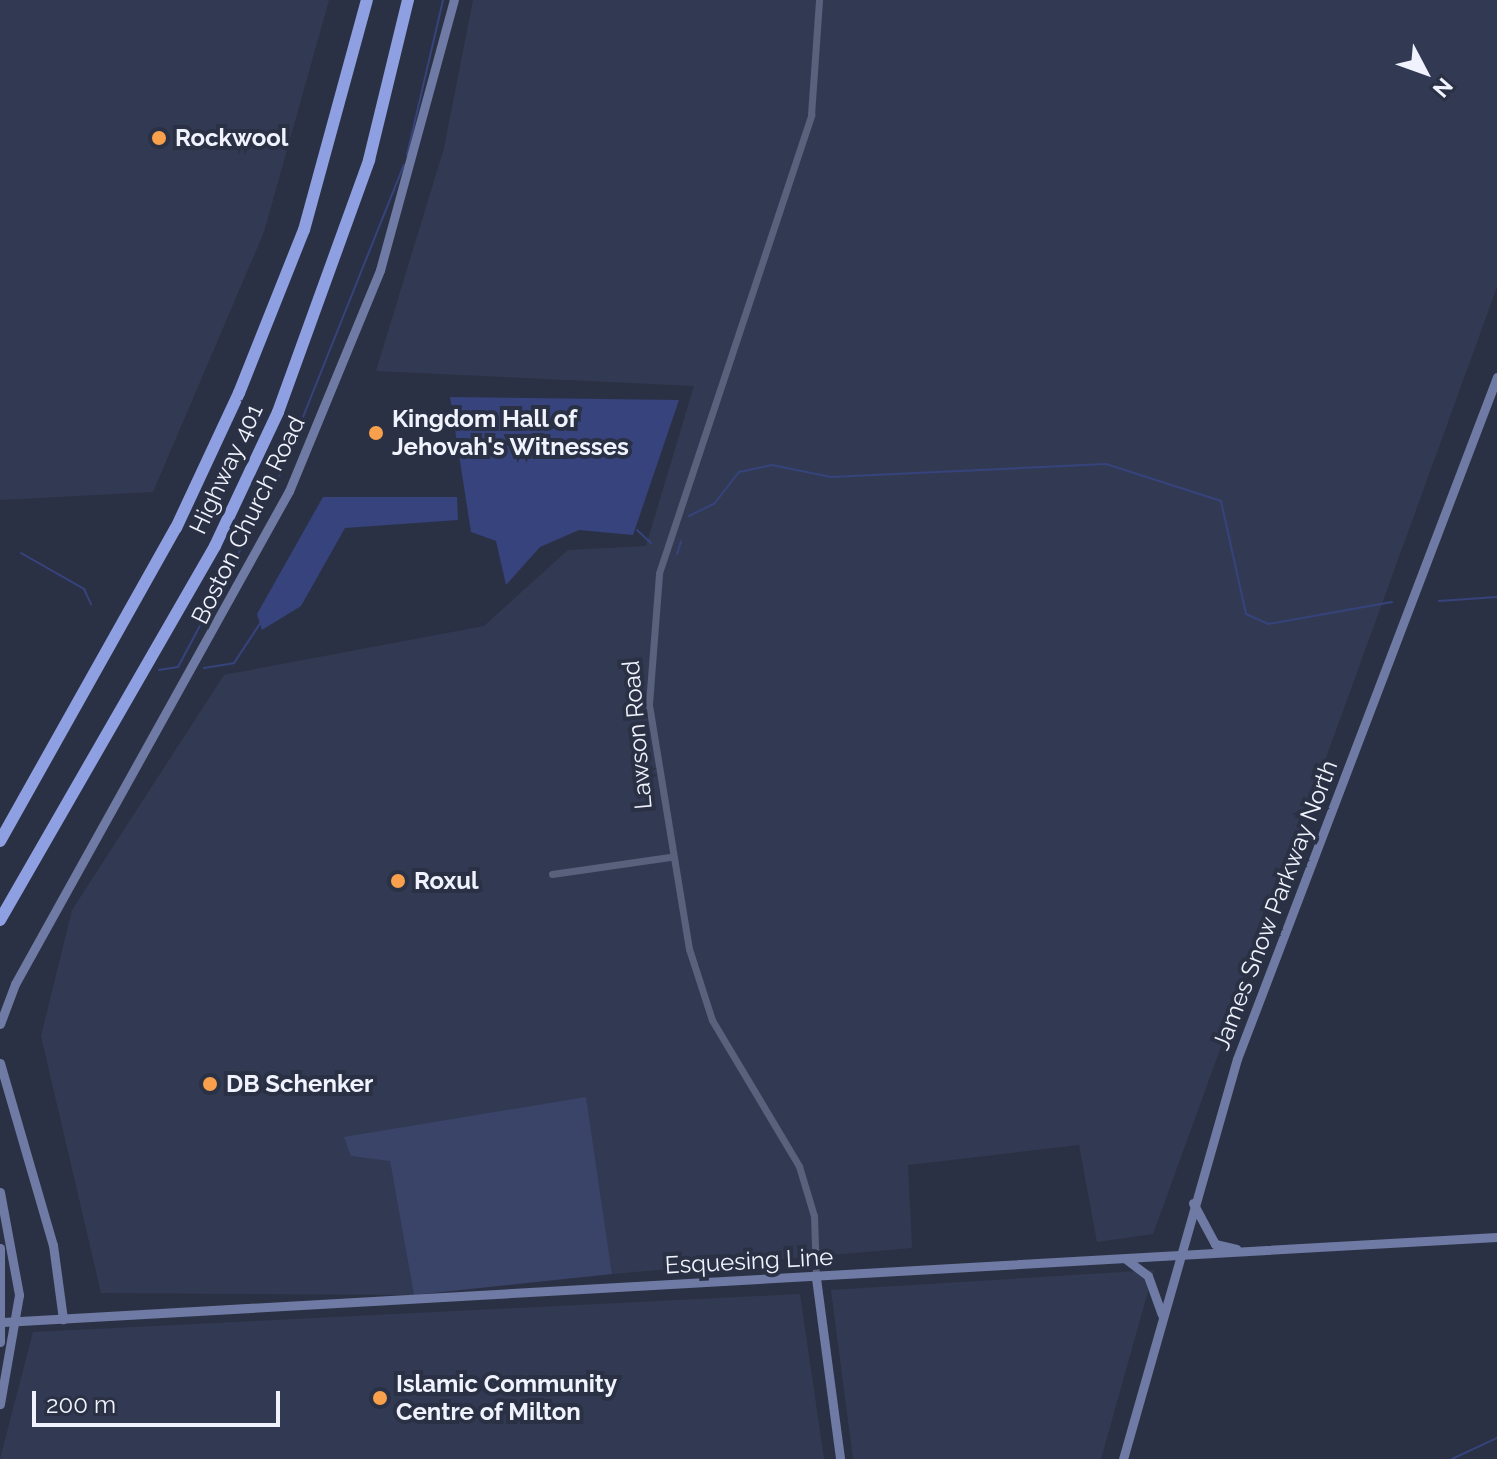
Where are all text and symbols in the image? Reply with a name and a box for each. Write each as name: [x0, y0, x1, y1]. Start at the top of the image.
north arrow: [1385, 32, 1465, 112]
text: N: [1428, 73, 1458, 103]
place label: Rockwool: [175, 124, 288, 152]
marker: Rockwool: [150, 129, 168, 147]
street label: Highway 401: [183, 399, 269, 539]
place label: Kingdom Hall of Jehovah's Witnesses: [392, 405, 630, 461]
street label: Boston Church Road: [185, 411, 311, 629]
marker: Kingdom Hall of Jehovah's Witnesses: [367, 424, 385, 442]
street label: Lawson Road: [616, 659, 658, 811]
street label: James Snow Parkway North: [1206, 755, 1344, 1055]
place label: Roxul: [414, 867, 479, 895]
marker: Roxul: [389, 872, 407, 890]
place label: DB Schenker: [226, 1070, 373, 1098]
marker: DB Schenker: [201, 1075, 219, 1093]
street label: Esquesing Line: [664, 1242, 834, 1280]
place label: Islamic Community Centre of Milton: [396, 1370, 617, 1426]
scale bar: [36, 1375, 284, 1425]
marker: Islamic Community Centre of Milton: [371, 1389, 389, 1407]
text: 200 m: [46, 1390, 116, 1419]

